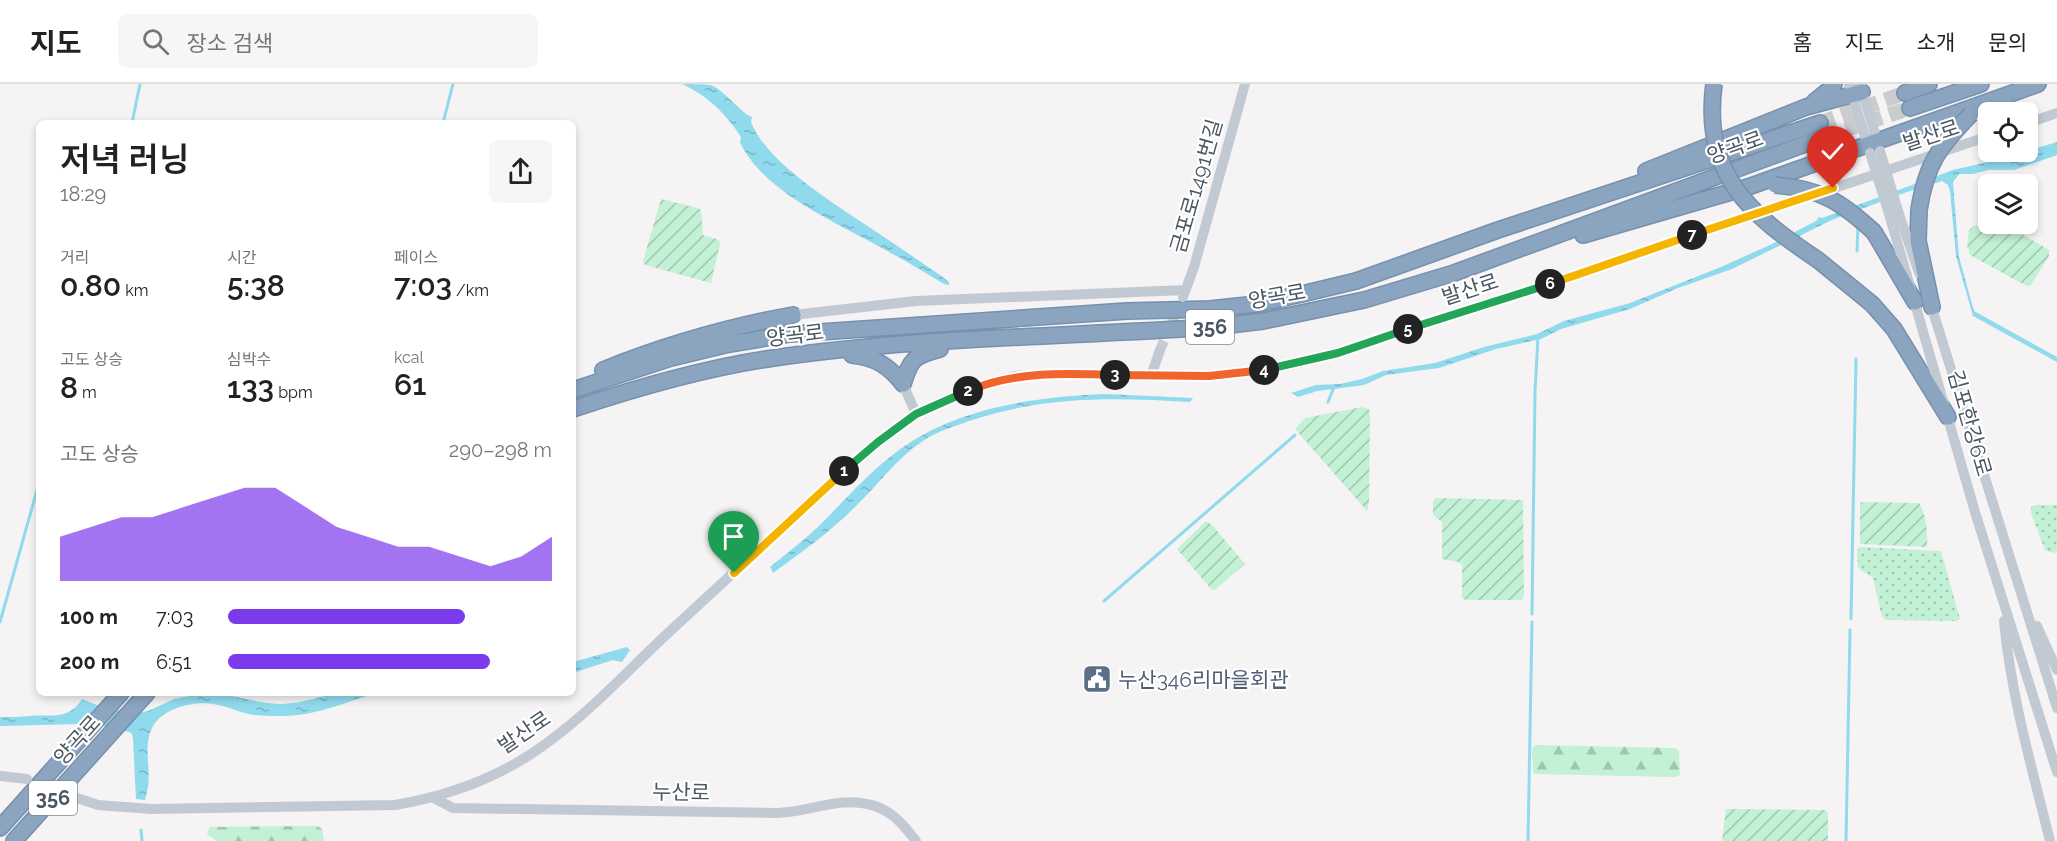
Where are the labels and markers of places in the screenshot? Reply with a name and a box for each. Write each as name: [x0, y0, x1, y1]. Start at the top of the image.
pin: [1807, 126, 1858, 188]
pin: 7: [1677, 220, 1707, 250]
pin: 6: [1535, 269, 1565, 299]
pin: 5: [1393, 314, 1423, 344]
pin: 4: [1249, 355, 1279, 385]
pin: 3: [1100, 360, 1130, 390]
pin: 2: [953, 376, 983, 406]
pin: 1: [829, 456, 859, 486]
pin: [708, 511, 759, 573]
public building icon: 누산346리마을회관: [1081, 663, 1113, 695]
place label: 누산346리마을회관: [1118, 667, 1289, 692]

